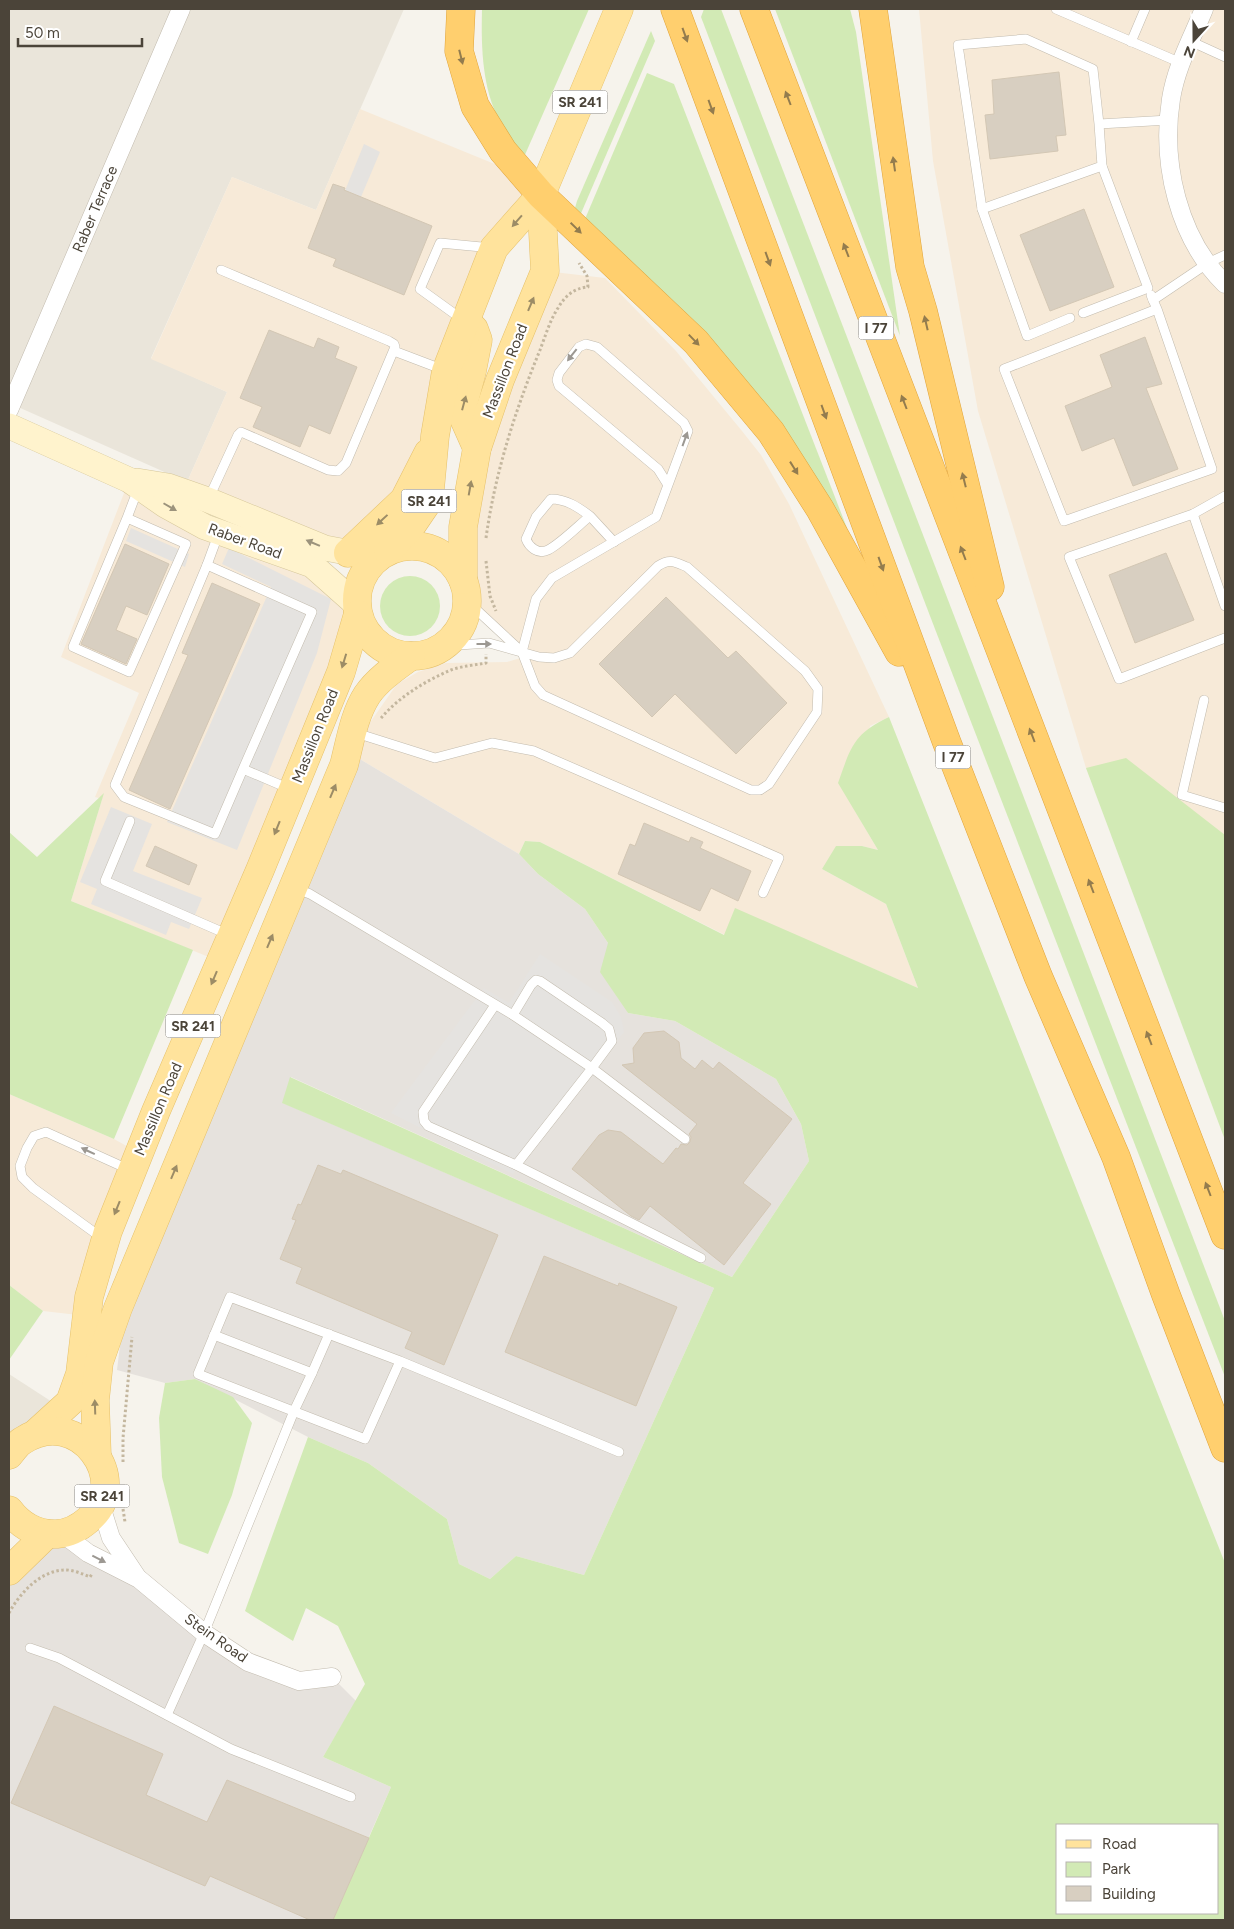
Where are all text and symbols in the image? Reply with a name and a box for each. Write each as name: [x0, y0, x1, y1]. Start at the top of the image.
scale bar: [18, 15, 141, 47]
north arrow: [1169, 15, 1219, 65]
text: 50 m: [25, 24, 60, 42]
one-way arrow: [681, 28, 689, 43]
text: N: [1181, 42, 1198, 62]
one-way arrow: [458, 50, 466, 65]
road number: SR 241: [552, 90, 608, 114]
one-way arrow: [784, 90, 792, 105]
one-way arrow: [707, 100, 715, 115]
one-way arrow: [890, 155, 898, 171]
street label: Raber Terrace: [69, 163, 121, 255]
one-way arrow: [512, 215, 523, 228]
one-way arrow: [570, 222, 582, 234]
one-way arrow: [842, 242, 850, 257]
one-way arrow: [764, 252, 772, 267]
one-way arrow: [528, 297, 536, 311]
one-way arrow: [922, 315, 930, 330]
road number: I 77: [858, 316, 894, 339]
street label: Massillon Road: [479, 321, 531, 421]
one-way arrow: [687, 334, 699, 346]
one-way arrow: [567, 348, 578, 361]
one-way arrow: [460, 395, 468, 410]
one-way arrow: [900, 395, 908, 409]
one-way arrow: [821, 404, 828, 419]
one-way arrow: [681, 431, 689, 446]
one-way arrow: [789, 461, 798, 474]
one-way arrow: [960, 473, 968, 488]
one-way arrow: [466, 479, 474, 495]
road number: SR 241: [402, 490, 456, 512]
one-way arrow: [163, 503, 176, 512]
one-way arrow: [377, 514, 389, 526]
street label: Raber Road: [206, 519, 284, 563]
one-way arrow: [306, 539, 320, 547]
one-way arrow: [959, 546, 966, 561]
one-way arrow: [877, 557, 885, 572]
one-way arrow: [476, 640, 492, 648]
one-way arrow: [339, 654, 347, 669]
street label: Massillon Road: [288, 686, 342, 786]
one-way arrow: [1028, 727, 1035, 742]
road number: I 77: [936, 746, 970, 769]
one-way arrow: [329, 784, 337, 798]
one-way arrow: [273, 821, 281, 835]
one-way arrow: [1086, 879, 1094, 893]
one-way arrow: [267, 934, 275, 948]
one-way arrow: [209, 971, 217, 985]
road number: SR 241: [166, 1014, 220, 1038]
one-way arrow: [1145, 1030, 1153, 1045]
street label: Massillon Road: [130, 1060, 186, 1158]
one-way arrow: [81, 1147, 95, 1155]
one-way arrow: [171, 1165, 179, 1179]
one-way arrow: [1203, 1182, 1211, 1197]
one-way arrow: [113, 1201, 121, 1215]
one-way arrow: [91, 1399, 99, 1415]
road number: SR 241: [74, 1484, 130, 1508]
one-way arrow: [92, 1555, 106, 1563]
street label: Stein Road: [181, 1610, 251, 1666]
legend: [1056, 1824, 1219, 1914]
text: Road: [1102, 1835, 1137, 1853]
text: Park: [1102, 1860, 1131, 1878]
text: Building: [1102, 1885, 1156, 1903]

